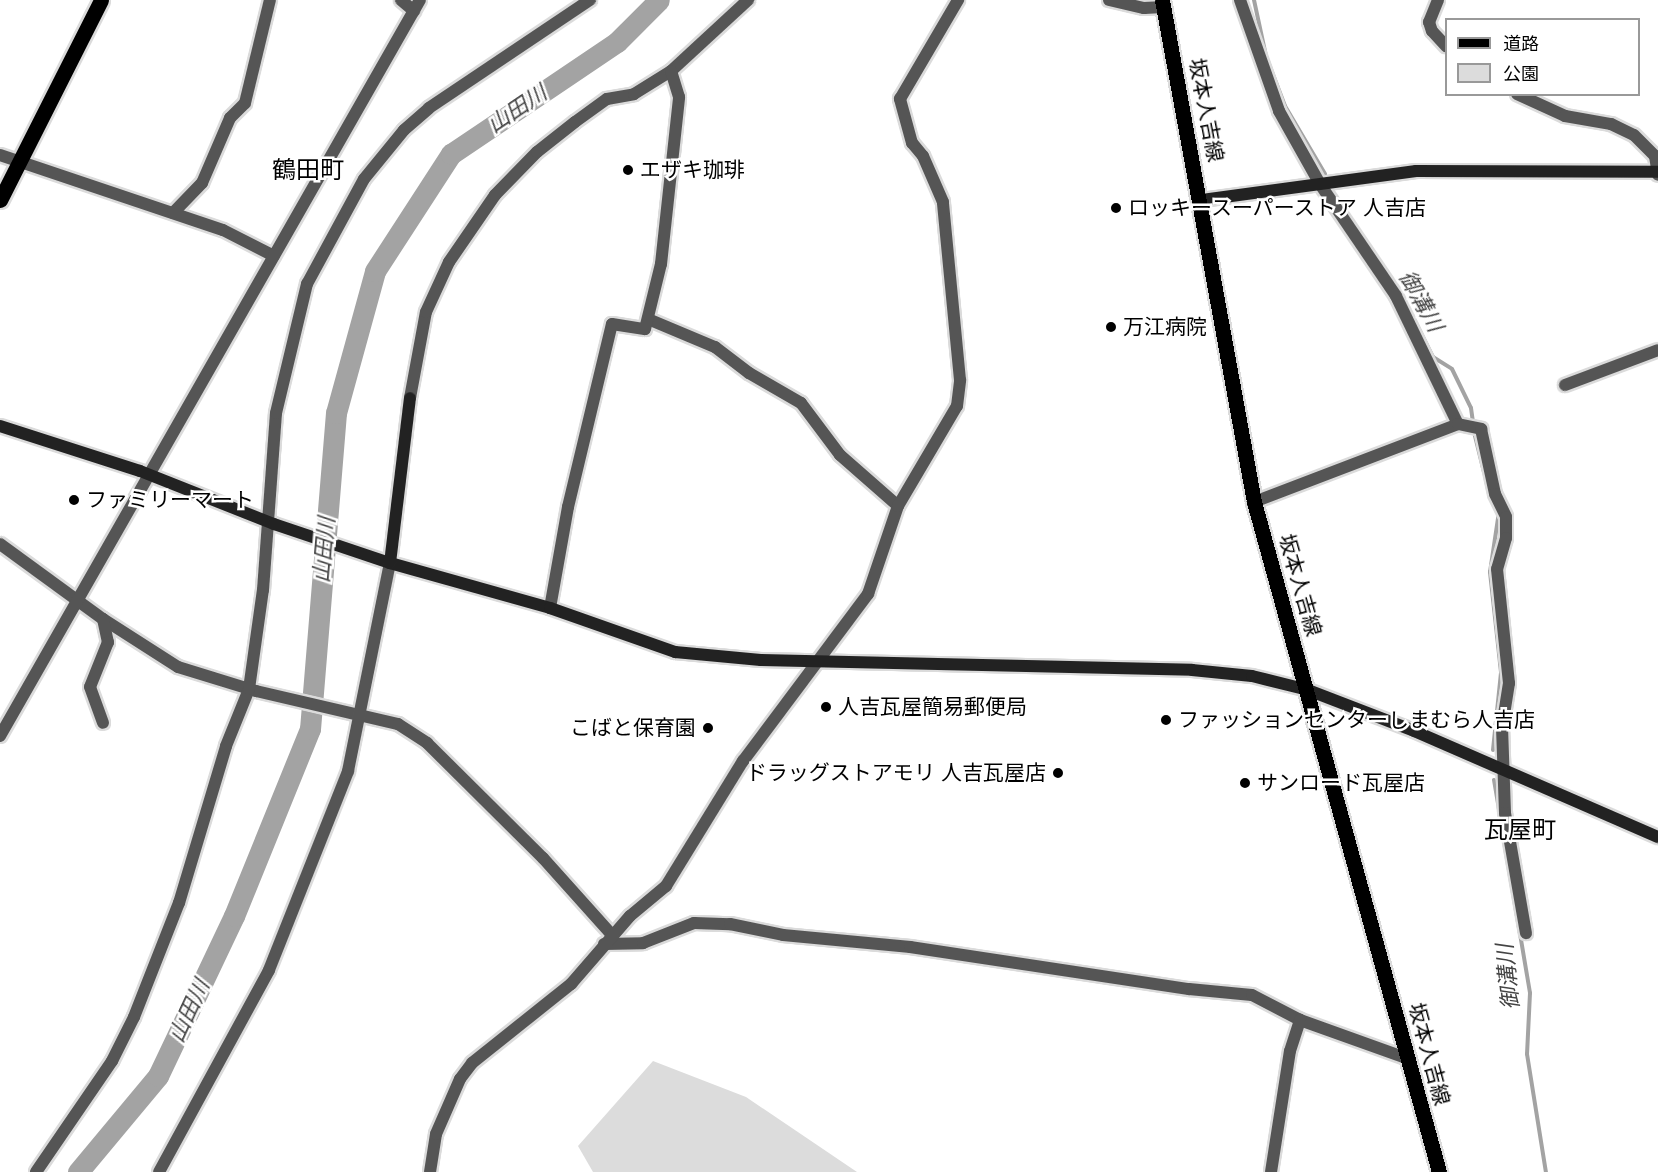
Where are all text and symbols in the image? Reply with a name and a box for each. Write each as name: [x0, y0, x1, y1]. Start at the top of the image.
legend: [1445, 18, 1640, 96]
text: 道路: [1503, 31, 1539, 57]
street label: 坂本人吉線: [1184, 56, 1228, 164]
text: 公園: [1503, 61, 1539, 87]
water label: 山田川: [482, 80, 552, 138]
district label: 鶴田町: [272, 156, 344, 184]
place label: エザキ珈琲: [640, 157, 745, 183]
marker: エザキ珈琲: [621, 163, 635, 177]
place label: ロッキースーパーストア 人吉店: [1128, 195, 1428, 221]
marker: ロッキースーパーストア 人吉店: [1109, 201, 1123, 215]
water label: 御溝川: [1393, 266, 1449, 336]
place label: 万江病院: [1123, 314, 1207, 340]
marker: 万江病院: [1104, 320, 1118, 334]
place label: ファミリーマート: [86, 487, 254, 513]
marker: ファミリーマート: [67, 493, 81, 507]
water label: 山田川: [308, 516, 340, 584]
street label: 坂本人吉線: [1273, 531, 1327, 639]
place label: 人吉瓦屋簡易郵便局: [838, 694, 1027, 720]
marker: 人吉瓦屋簡易郵便局: [819, 700, 833, 714]
place label: ファッションセンターしまむら人吉店: [1178, 707, 1535, 733]
marker: ファッションセンターしまむら人吉店: [1159, 713, 1173, 727]
place label: こばと保育園: [570, 715, 696, 741]
marker: こばと保育園: [701, 721, 715, 735]
place label: ドラッグストアモリ 人吉瓦屋店: [746, 760, 1046, 786]
marker: ドラッグストアモリ 人吉瓦屋店: [1051, 766, 1065, 780]
place label: サンロード瓦屋店: [1257, 770, 1425, 796]
marker: サンロード瓦屋店: [1238, 776, 1252, 790]
district label: 瓦屋町: [1484, 816, 1556, 844]
water label: 御溝川: [1491, 943, 1525, 1011]
water label: 山田川: [163, 976, 215, 1046]
street label: 坂本人吉線: [1403, 1000, 1455, 1108]

